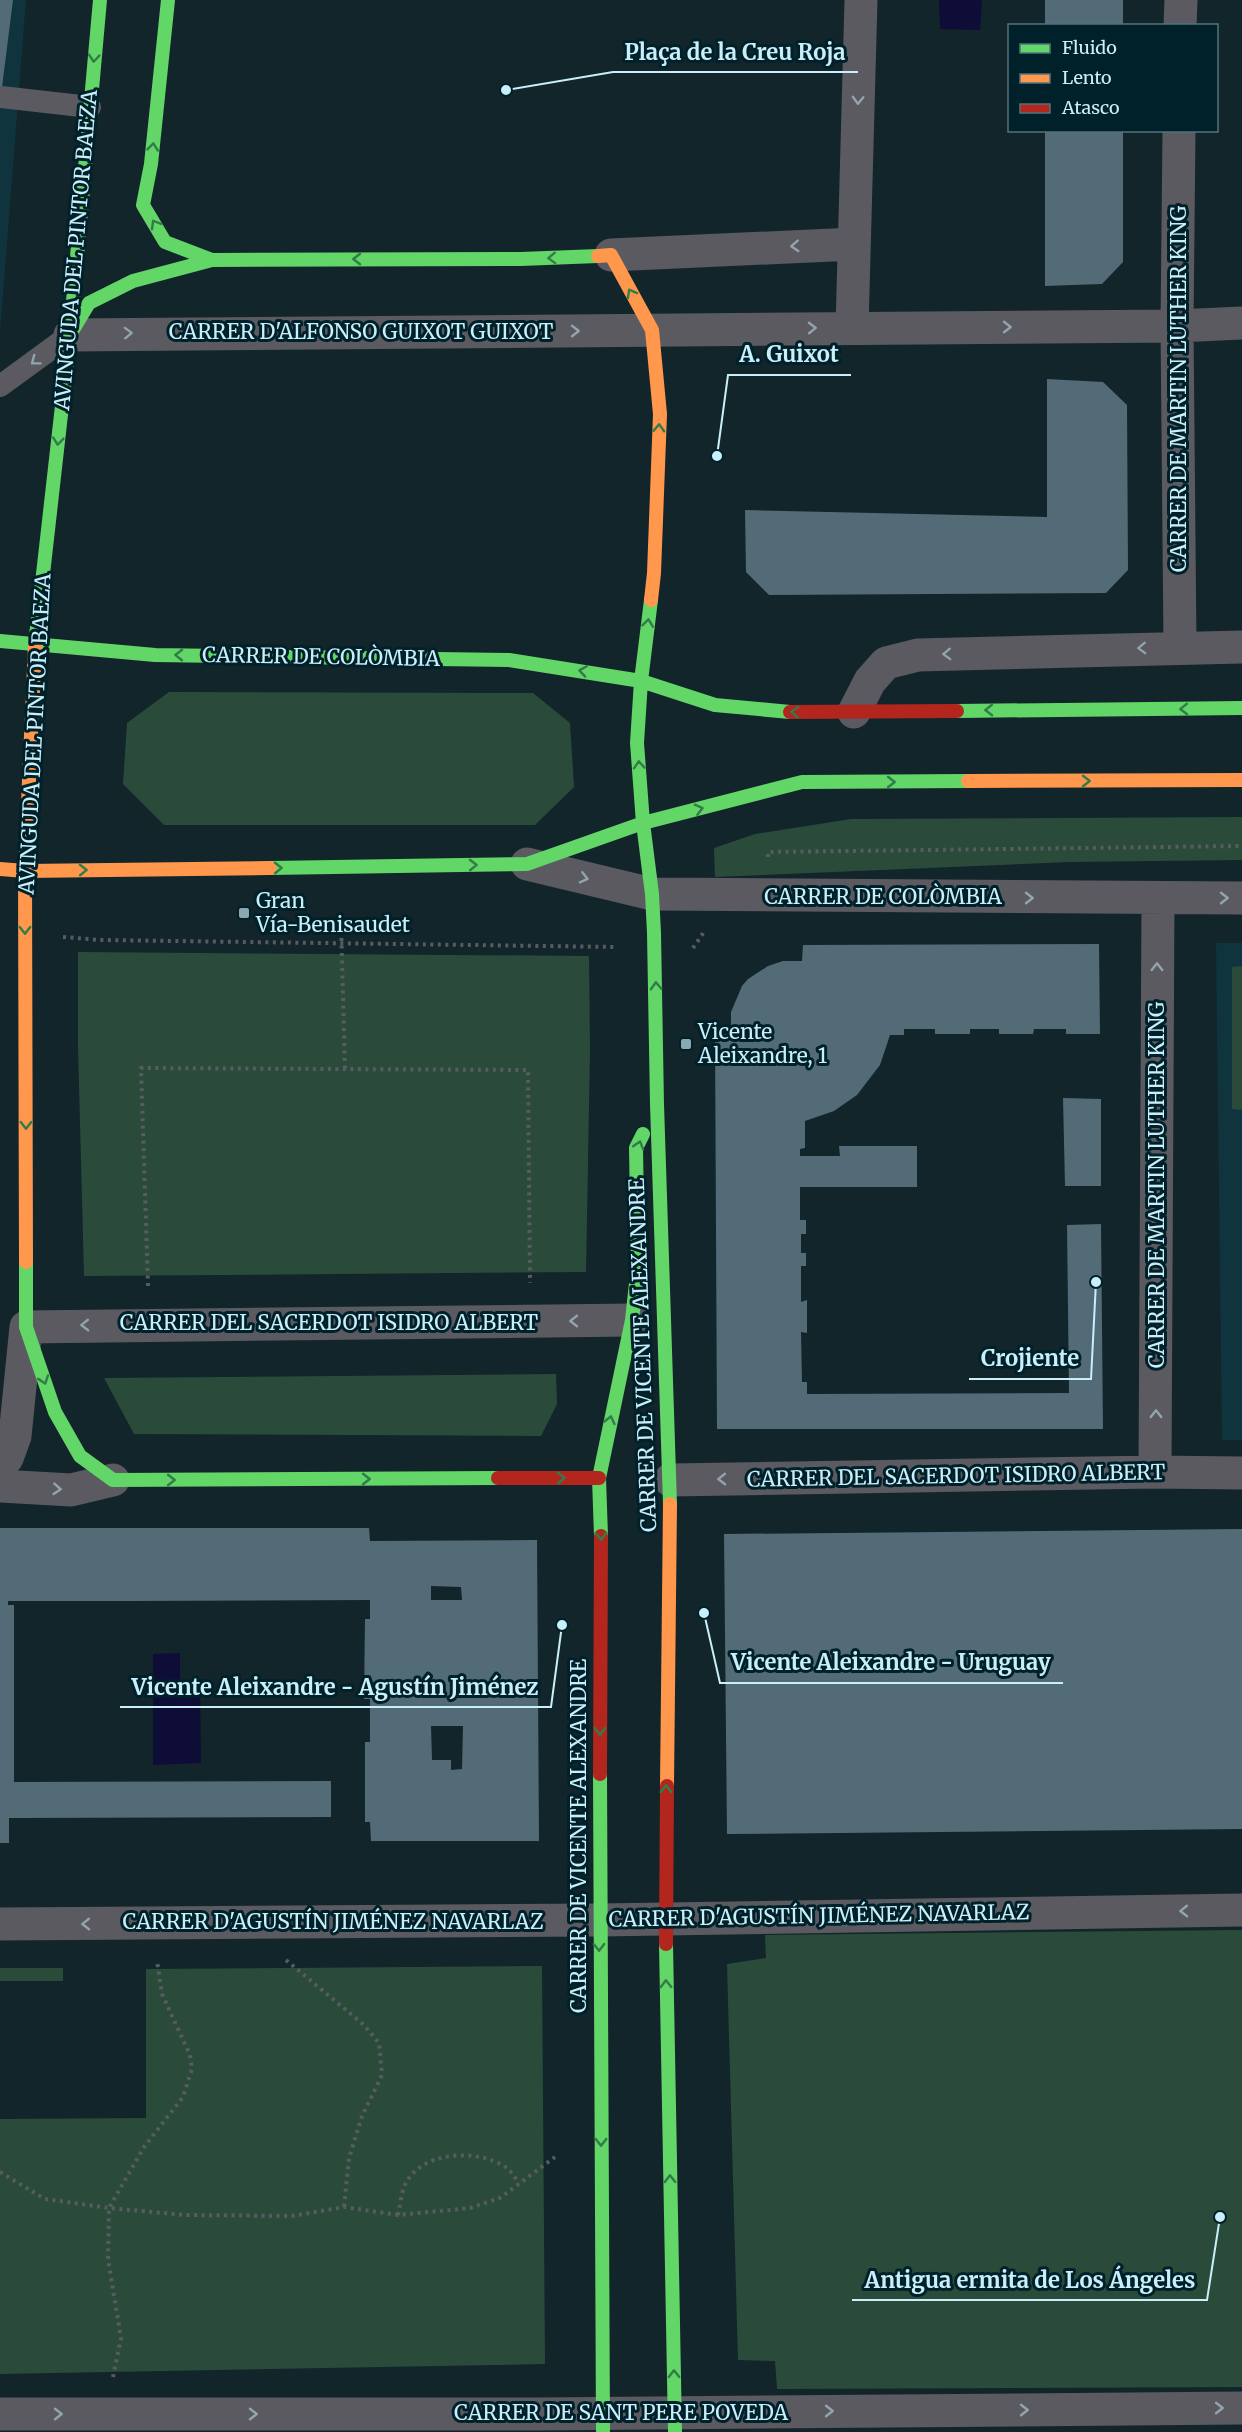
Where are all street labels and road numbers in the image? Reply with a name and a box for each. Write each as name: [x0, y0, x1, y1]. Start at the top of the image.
street label: AVINGUDA DEL PINTOR BAEZA: [48, 88, 103, 412]
street label: CARRER DE MARTIN LUTHER KING: [1165, 206, 1192, 572]
street label: CARRER D'ALFONSO GUIXOT GUIXOT: [169, 318, 554, 345]
street label: AVINGUDA DEL PINTOR BAEZA: [13, 573, 56, 896]
street label: CARRER DE COLÒMBIA: [202, 641, 440, 672]
street label: CARRER DE COLÒMBIA: [764, 883, 1002, 910]
street label: CARRER DE MARTIN LUTHER KING: [1143, 1002, 1170, 1368]
street label: CARRER DE VICENTE ALEXANDRE: [623, 1177, 662, 1532]
street label: CARRER DEL SACERDOT ISIDRO ALBERT: [120, 1309, 539, 1336]
street label: CARRER DEL SACERDOT ISIDRO ALBERT: [747, 1458, 1166, 1493]
street label: CARRER DE VICENTE ALEXANDRE: [565, 1658, 592, 2013]
street label: CARRER D'AGUSTÍN JIMÉNEZ NAVARLAZ: [608, 1897, 1030, 1933]
street label: CARRER D'AGUSTÍN JIMÉNEZ NAVARLAZ: [123, 1907, 543, 1935]
street label: CARRER DE SANT PERE POVEDA: [454, 2399, 788, 2426]

